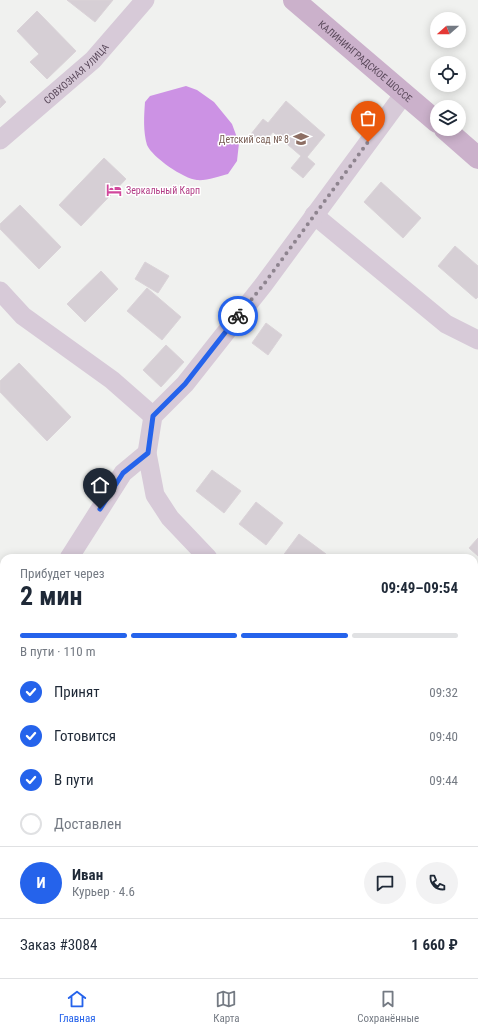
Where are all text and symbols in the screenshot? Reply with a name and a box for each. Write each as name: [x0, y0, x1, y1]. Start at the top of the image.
north arrow: [430, 12, 466, 48]
map controls: [430, 12, 466, 136]
street label: КАЛИНИНГРАДСКОЕ ШОССЕ: [316, 18, 415, 104]
street label: СОВХОЗНАЯ УЛИЦА: [41, 41, 110, 106]
button: locate: [430, 56, 466, 92]
button: layers: [430, 100, 466, 136]
pin: [351, 101, 385, 142]
icon: bag: [357, 107, 379, 129]
school or university icon: Детский сад № 8: [292, 130, 310, 148]
place label: Детский сад № 8: [219, 134, 289, 145]
hotel icon: Зеркальный Карп: [105, 181, 123, 199]
place label: Зеркальный Карп: [126, 185, 200, 196]
courier: [218, 296, 258, 336]
icon: bike: [227, 305, 249, 327]
pin: [83, 468, 117, 509]
icon: home: [89, 474, 111, 496]
text: Прибудет через: [20, 566, 105, 581]
text: 09:49–09:54: [381, 579, 458, 597]
text: 2 мин: [20, 581, 82, 611]
text: В пути · 110 m: [20, 644, 95, 659]
icon: check: [20, 681, 42, 703]
text: Принят: [54, 683, 100, 701]
text: 09:32: [429, 685, 458, 700]
icon: check: [20, 725, 42, 747]
text: Готовится: [54, 727, 116, 745]
text: 09:40: [429, 729, 458, 744]
icon: check: [20, 769, 42, 791]
text: В пути: [54, 771, 94, 789]
text: 09:44: [429, 773, 458, 788]
text: Доставлен: [54, 815, 122, 833]
button: chat: [364, 862, 406, 904]
button: phone: [416, 862, 458, 904]
text: Иван: [72, 866, 103, 884]
text: И: [36, 874, 46, 892]
text: Курьер · 4.6: [72, 884, 135, 899]
text: Заказ #3084: [20, 936, 97, 954]
text: 1 660 ₽: [411, 936, 458, 954]
tab: Главная: [59, 988, 96, 1025]
tab: Карта: [213, 988, 240, 1025]
tab: Сохранённые: [357, 988, 419, 1025]

